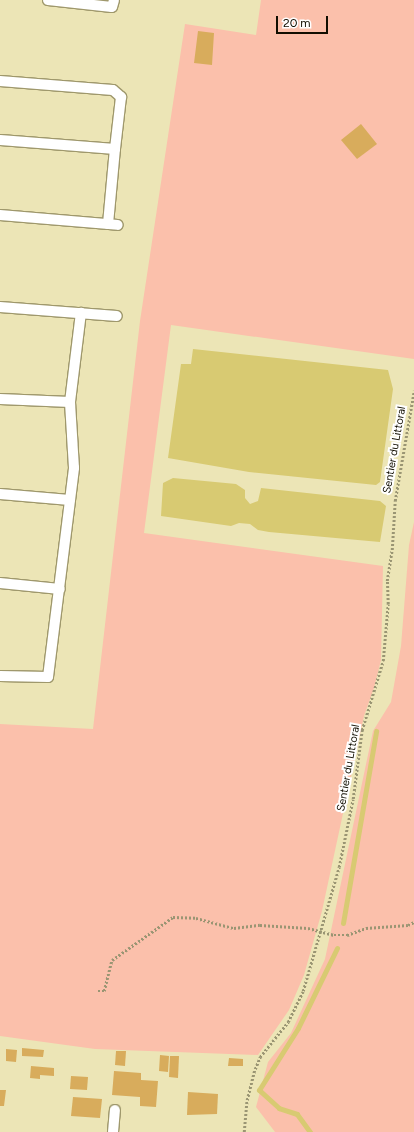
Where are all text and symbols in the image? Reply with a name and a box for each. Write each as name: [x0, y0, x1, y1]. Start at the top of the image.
scale bar: [278, 8, 330, 34]
text: 20 m: [283, 16, 311, 30]
street label: Sentier du Littoral: [381, 406, 409, 494]
street label: Sentier du Littoral: [335, 724, 363, 812]

